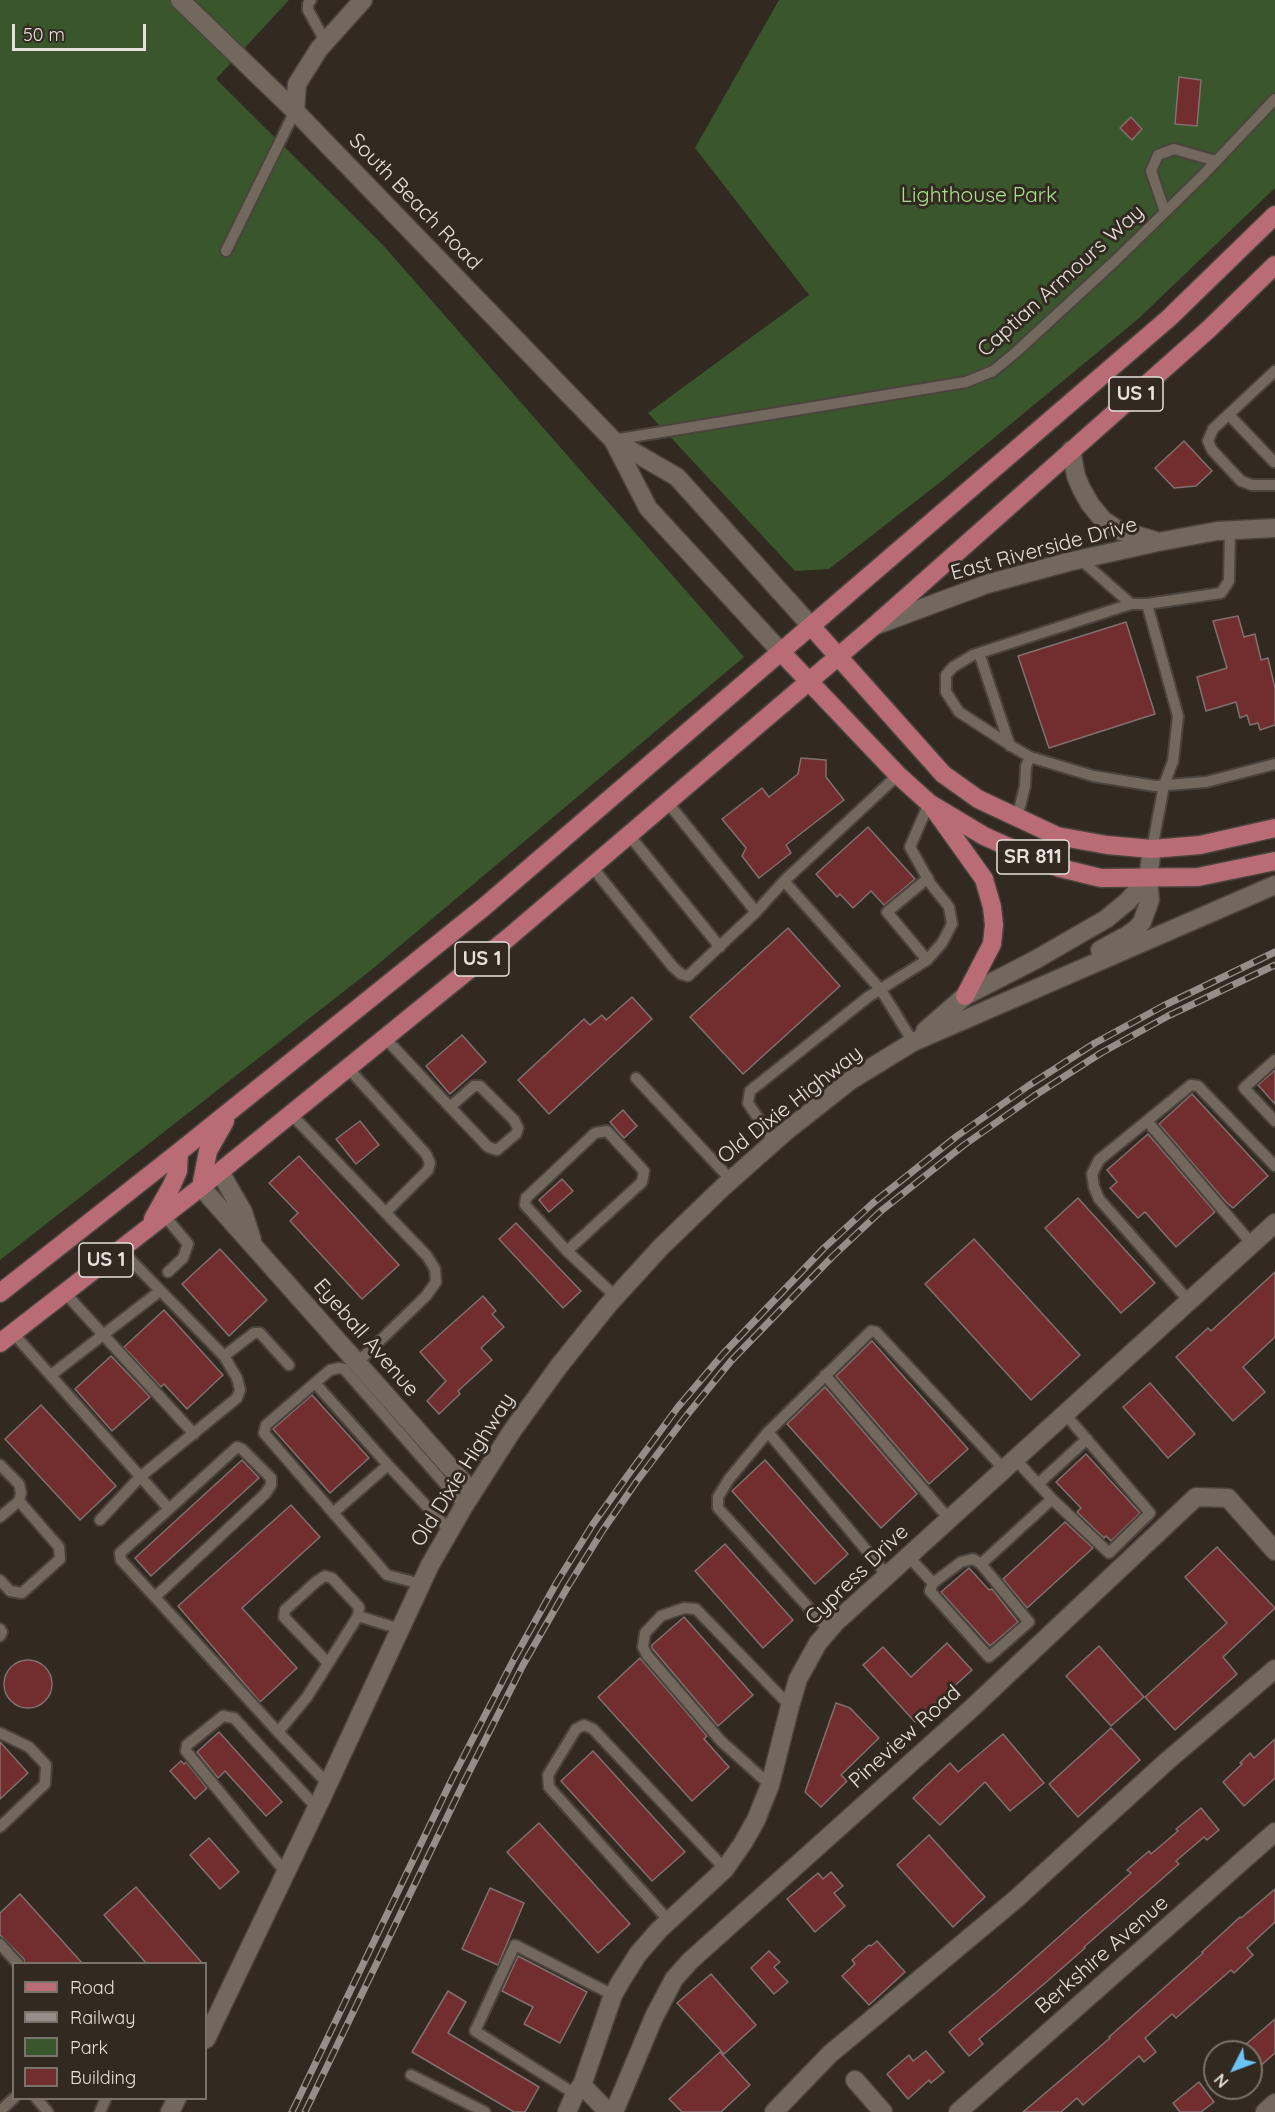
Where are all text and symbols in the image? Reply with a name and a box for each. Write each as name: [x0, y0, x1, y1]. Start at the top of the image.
scale bar: [15, 12, 148, 50]
text: 50 m: [23, 23, 65, 46]
street label: South Beach Road: [343, 128, 487, 276]
park label: Lighthouse Park: [901, 183, 1057, 209]
street label: Captian Armours Way: [973, 200, 1149, 362]
road number: US 1: [1109, 377, 1163, 411]
street label: East Riverside Drive: [948, 512, 1140, 586]
road number: SR 811: [997, 840, 1069, 874]
road number: US 1: [455, 942, 509, 976]
street label: Old Dixie Highway: [713, 1041, 867, 1169]
road number: US 1: [79, 1243, 133, 1277]
street label: Eyeball Avenue: [308, 1274, 424, 1402]
street label: Old Dixie Highway: [406, 1389, 520, 1551]
street label: Cypress Drive: [800, 1519, 914, 1631]
street label: Pineview Road: [844, 1680, 966, 1794]
street label: Berkshire Avenue: [1030, 1890, 1174, 2020]
legend: [12, 1962, 207, 2100]
text: Road: [70, 1976, 115, 1999]
text: Railway: [70, 2006, 136, 2029]
text: Park: [70, 2036, 108, 2059]
north arrow: [1203, 2040, 1263, 2100]
text: Building: [70, 2066, 136, 2089]
text: N: [1210, 2070, 1232, 2092]

